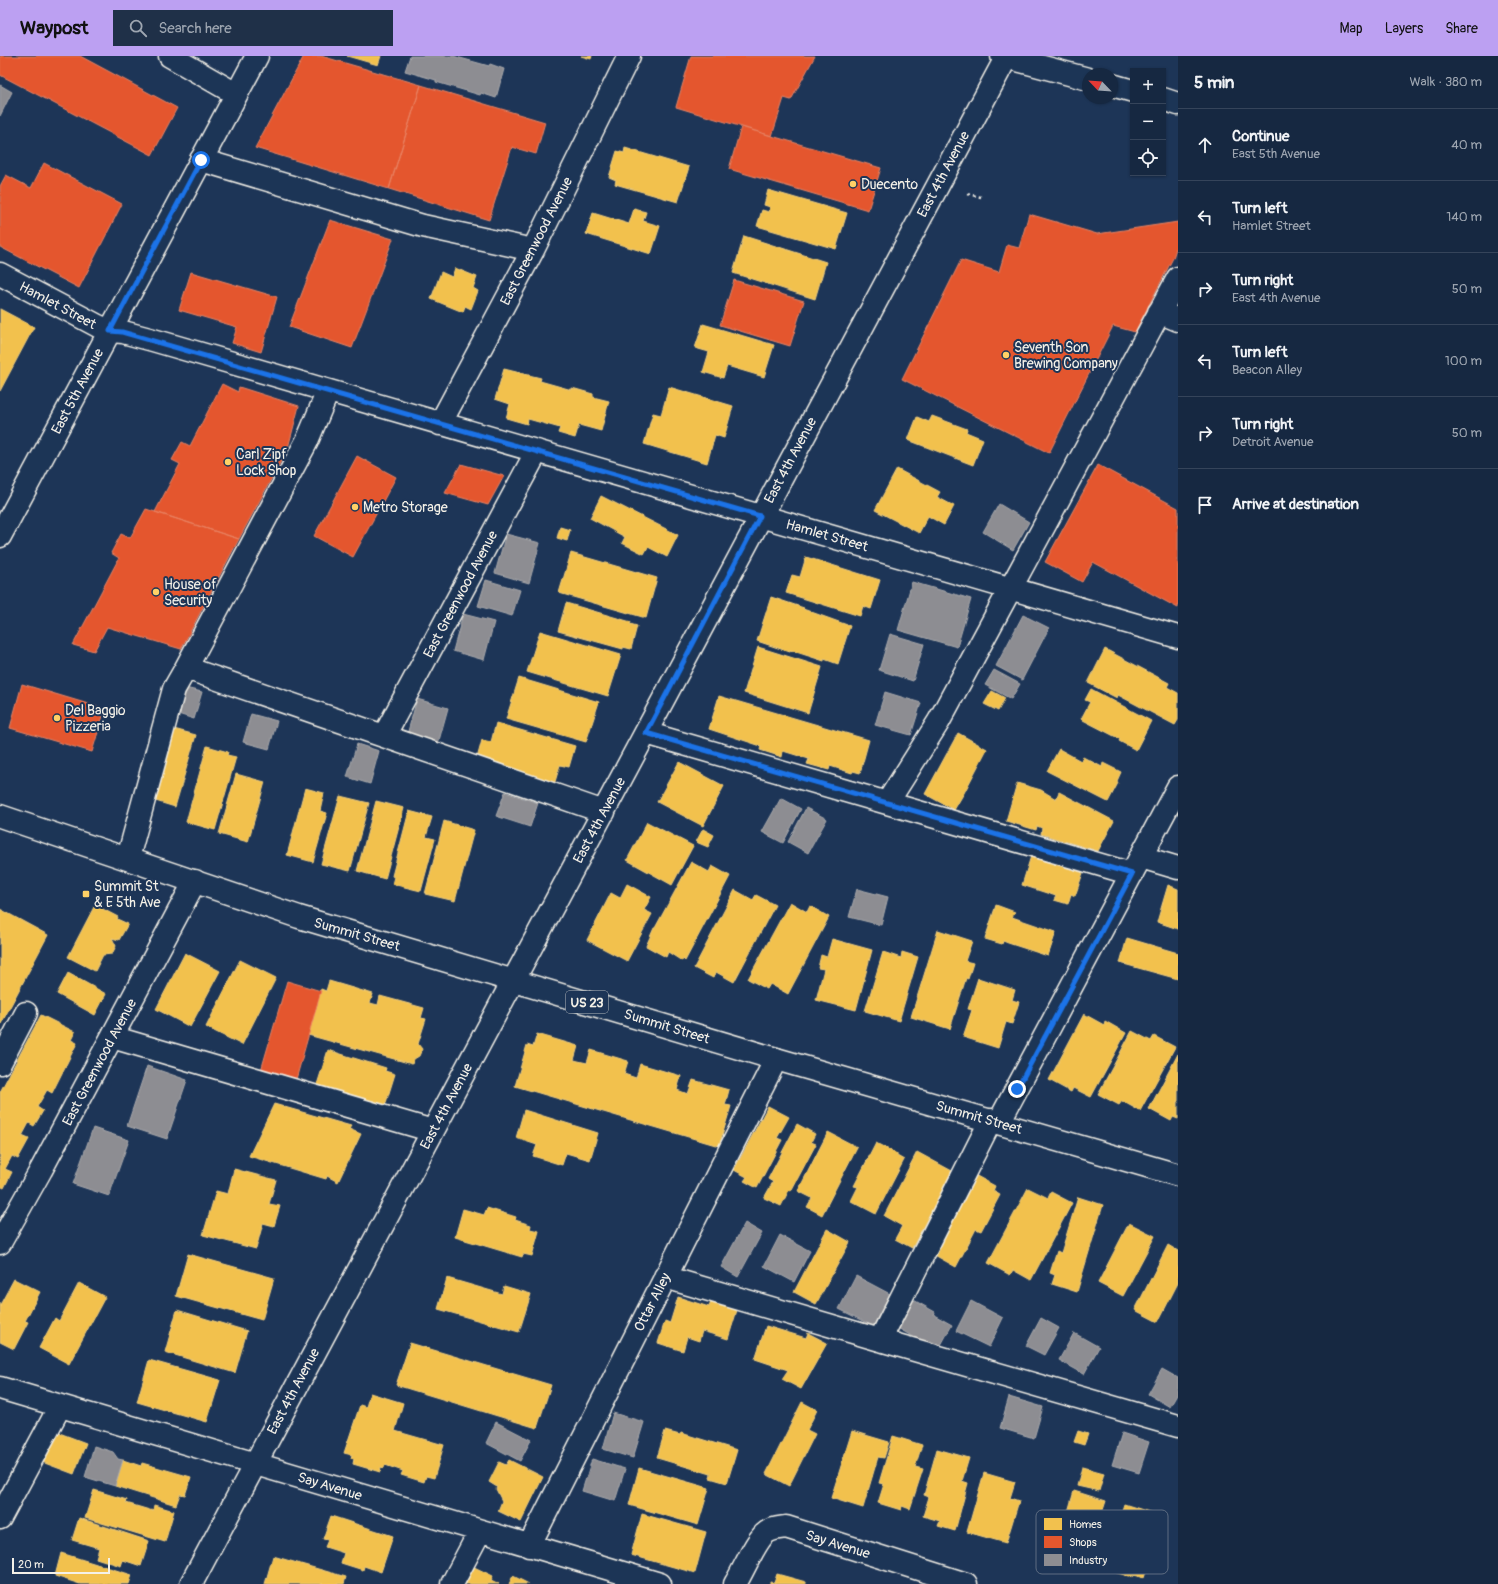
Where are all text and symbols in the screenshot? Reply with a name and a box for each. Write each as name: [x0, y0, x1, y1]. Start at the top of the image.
search box: [113, 10, 393, 46]
text: Waypost: [20, 16, 89, 40]
icon: search: [127, 17, 149, 39]
text: Search here: [159, 19, 232, 38]
text: Map: [1340, 20, 1363, 37]
text: Layers: [1385, 20, 1423, 37]
text: Share: [1445, 20, 1478, 37]
north arrow: [1082, 68, 1118, 104]
map controls: [1130, 68, 1166, 176]
button: +: [1130, 68, 1166, 104]
text: 5 min: [1194, 72, 1234, 93]
text: Walk · 380 m: [1409, 74, 1482, 90]
button: −: [1130, 104, 1166, 140]
text: Continue: [1232, 127, 1290, 146]
street label: East 4th Avenue: [914, 128, 973, 220]
icon: ahead: [1194, 134, 1216, 156]
text: 40 m: [1451, 137, 1482, 153]
button: locate: [1130, 140, 1166, 176]
text: East 5th Avenue: [1232, 146, 1320, 162]
route start: [192, 151, 210, 169]
street label: East Greenwood Avenue: [497, 174, 576, 308]
place label: Duecento: [861, 176, 919, 193]
marker: Duecento: [848, 179, 858, 189]
text: Turn left: [1232, 199, 1288, 218]
icon: left: [1194, 206, 1216, 228]
text: 140 m: [1446, 209, 1482, 225]
text: Hamlet Street: [1232, 218, 1311, 234]
text: Turn right: [1232, 271, 1293, 290]
street label: Hamlet Street: [16, 278, 99, 333]
icon: right: [1194, 278, 1216, 300]
text: 50 m: [1452, 281, 1482, 297]
text: East 4th Avenue: [1232, 290, 1320, 306]
place label: Seventh Son Brewing Company: [1014, 339, 1118, 372]
text: Turn left: [1232, 343, 1288, 362]
street label: East 5th Avenue: [48, 345, 107, 437]
marker: Seventh Son Brewing Company: [1001, 350, 1011, 360]
icon: left: [1194, 350, 1216, 372]
text: 100 m: [1445, 353, 1482, 369]
text: Beacon Alley: [1232, 362, 1302, 378]
street label: East 4th Avenue: [761, 414, 820, 506]
text: Turn right: [1232, 415, 1293, 434]
icon: right: [1194, 422, 1216, 444]
text: 50 m: [1452, 425, 1482, 441]
text: Detroit Avenue: [1232, 434, 1314, 450]
place label: Carl Zipf Lock Shop: [236, 446, 297, 479]
marker: Carl Zipf Lock Shop: [223, 457, 233, 467]
icon: arrive: [1194, 494, 1216, 516]
text: Arrive at destination: [1232, 495, 1359, 514]
place label: Metro Storage: [363, 499, 448, 516]
marker: Metro Storage: [350, 502, 360, 512]
street label: Hamlet Street: [784, 516, 870, 555]
street label: East Greenwood Avenue: [420, 528, 501, 661]
place label: House of Security: [164, 576, 217, 609]
marker: House of Security: [151, 587, 161, 597]
place label: Del Baggio Pizzeria: [65, 702, 126, 735]
marker: Del Baggio Pizzeria: [52, 713, 62, 723]
street label: East 4th Avenue: [570, 774, 629, 866]
place label: Summit St & E 5th Ave: [94, 878, 160, 911]
marker: Summit St & E 5th Ave: [81, 889, 91, 899]
street label: Summit Street: [312, 914, 402, 955]
road number: US 23: [566, 991, 608, 1013]
street label: East Greenwood Avenue: [59, 996, 140, 1129]
street label: Summit Street: [622, 1005, 712, 1048]
street label: East 4th Avenue: [417, 1060, 476, 1152]
route end: [1008, 1080, 1026, 1098]
street label: Summit Street: [934, 1097, 1024, 1138]
street label: Ottar Alley: [630, 1270, 674, 1334]
street label: East 4th Avenue: [264, 1345, 323, 1437]
street label: Say Avenue: [295, 1469, 364, 1504]
legend: [1036, 1510, 1168, 1574]
text: Homes: [1069, 1518, 1102, 1531]
street label: Say Avenue: [803, 1527, 872, 1562]
text: Shops: [1069, 1536, 1097, 1549]
text: Industry: [1069, 1554, 1108, 1567]
scale bar: [12, 1556, 110, 1575]
text: 20 m: [18, 1558, 44, 1571]

